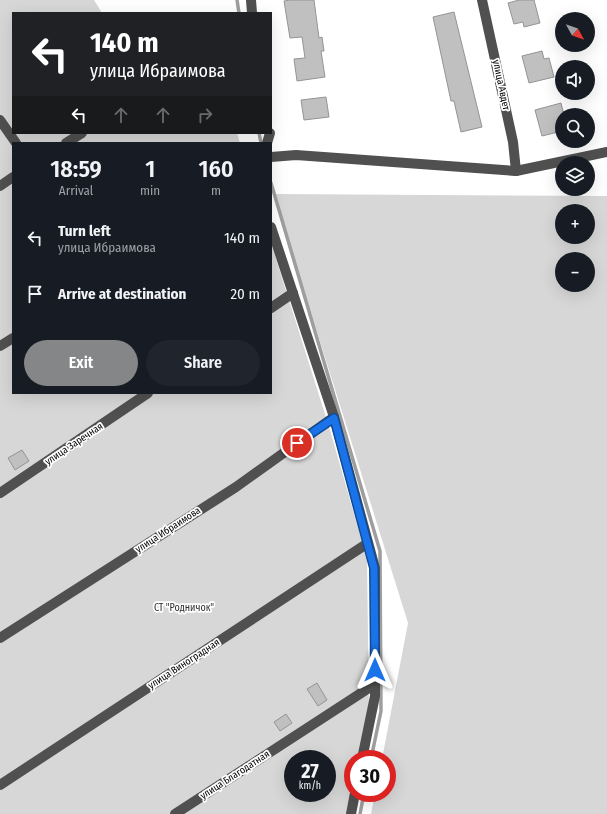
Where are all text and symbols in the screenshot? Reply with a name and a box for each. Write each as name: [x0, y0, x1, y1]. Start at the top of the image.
north arrow: [555, 12, 595, 52]
map controls: [555, 12, 595, 292]
text: 140 m: [90, 26, 159, 59]
icon: left: [24, 28, 76, 80]
street label: улица Авдет: [490, 59, 512, 112]
text: улица Ибраимова: [90, 60, 226, 82]
button: sound: [555, 60, 595, 100]
icon: left: [68, 104, 90, 126]
icon: ahead: [110, 104, 132, 126]
icon: ahead: [152, 104, 174, 126]
icon: right: [194, 104, 216, 126]
button: search: [555, 108, 595, 148]
text: 18:59: [50, 155, 102, 183]
text: 1: [145, 155, 155, 183]
text: 160: [198, 155, 234, 183]
button: layers: [555, 156, 595, 196]
text: Arrival: [59, 183, 93, 198]
text: min: [140, 183, 160, 198]
text: m: [211, 183, 221, 198]
button: +: [555, 204, 595, 244]
text: Turn left: [58, 222, 111, 240]
icon: left: [24, 227, 46, 249]
text: 140 m: [224, 229, 260, 247]
text: улица Ибраимова: [58, 240, 156, 255]
button: −: [555, 252, 595, 292]
icon: arrive: [24, 283, 46, 305]
text: Arrive at destination: [58, 285, 186, 303]
text: 20 m: [231, 285, 260, 303]
button: Exit: [24, 340, 138, 386]
button: Share: [146, 340, 260, 386]
street label: улица Заречная: [43, 420, 105, 468]
pin: [280, 426, 314, 460]
icon: arrive: [286, 432, 308, 454]
street label: улица Ибраимова: [133, 504, 203, 556]
park label: СТ "Родничок": [154, 602, 214, 614]
street label: улица Виноградная: [146, 636, 222, 692]
position arrow: [354, 649, 396, 691]
street label: улица Благодатная: [198, 748, 272, 802]
speed limit sign: 30: [344, 750, 396, 802]
text: 27: [301, 759, 319, 783]
text: km/h: [299, 780, 321, 792]

